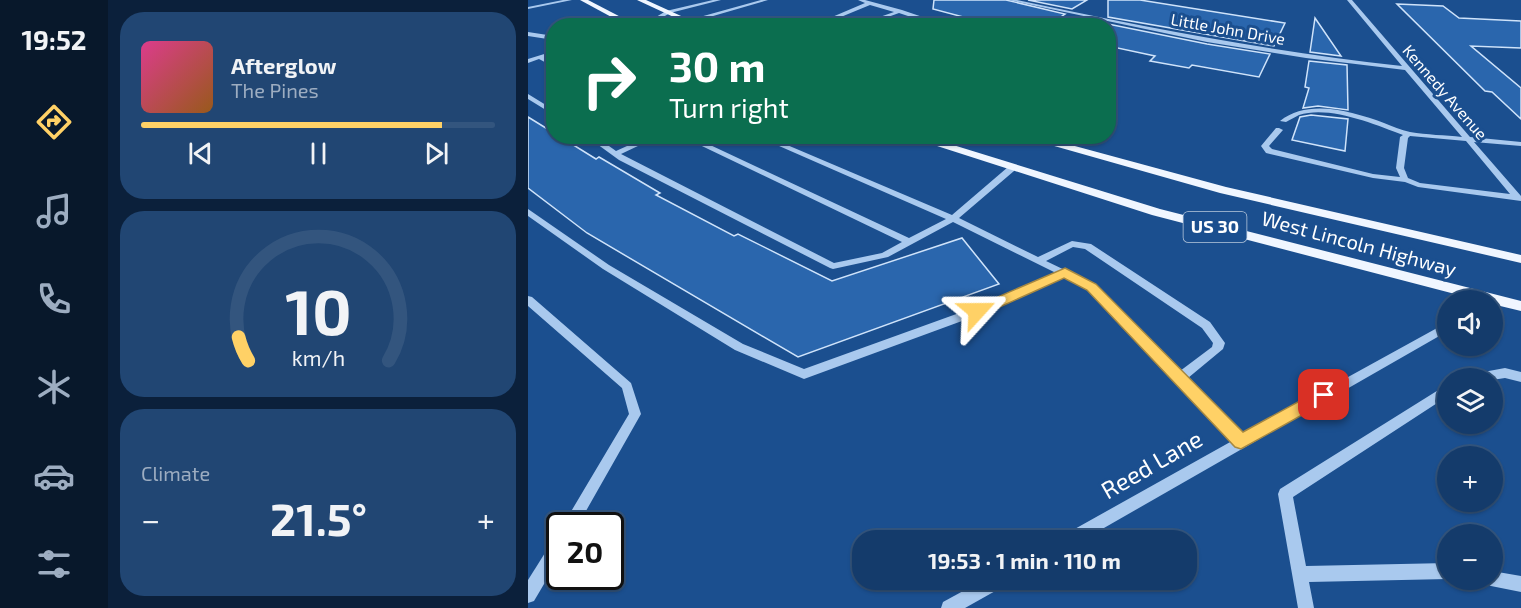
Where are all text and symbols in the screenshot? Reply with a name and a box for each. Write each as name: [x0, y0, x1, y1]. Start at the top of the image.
street label: Little John Drive: [1169, 9, 1287, 48]
text: 19:52: [21, 23, 87, 55]
text: 30 m: [669, 40, 765, 90]
street label: Kennedy Avenue: [1399, 40, 1492, 143]
icon: right: [570, 42, 648, 120]
text: Afterglow: [231, 52, 336, 78]
text: The Pines: [231, 78, 319, 102]
text: Turn right: [669, 91, 789, 123]
icon: directions: [33, 101, 75, 143]
icon: previous: [184, 137, 217, 170]
icon: pause: [302, 137, 335, 170]
icon: next: [420, 137, 453, 170]
icon: music: [33, 190, 75, 232]
street label: West Lincoln Highway: [1259, 205, 1460, 281]
road number: US 30: [1184, 212, 1246, 242]
text: 10: [285, 273, 351, 348]
icon: phone: [33, 278, 75, 320]
position arrow: [945, 279, 1009, 343]
map controls: [1437, 290, 1503, 590]
button: sound: [1437, 290, 1503, 356]
text: km/h: [291, 345, 345, 370]
icon: climate: [33, 366, 75, 408]
button: layers: [1437, 368, 1503, 434]
pin: [1298, 369, 1349, 420]
icon: arrive: [1307, 378, 1340, 411]
street label: Reed Lane: [1096, 423, 1207, 504]
button: +: [1437, 446, 1503, 512]
icon: car: [33, 455, 75, 497]
text: Climate: [141, 461, 210, 485]
text: 21.5°: [270, 491, 367, 545]
text: −: [141, 499, 160, 539]
text: +: [477, 499, 495, 539]
speed limit sign: 20: [546, 512, 624, 590]
button: −: [1437, 524, 1503, 590]
icon: filters: [33, 543, 75, 585]
text: 19:53 · 1 min · 110 m: [928, 547, 1121, 573]

